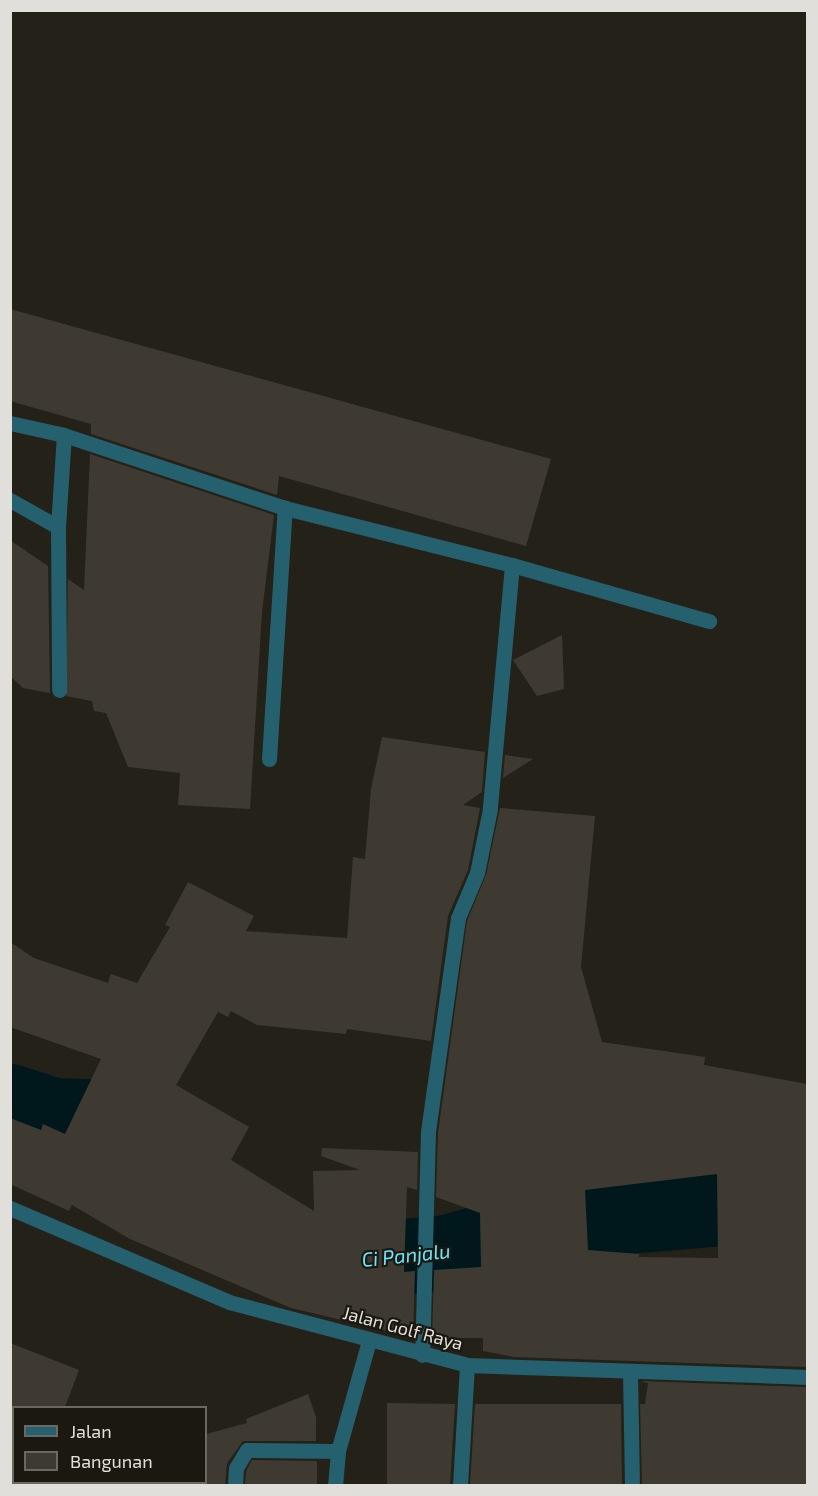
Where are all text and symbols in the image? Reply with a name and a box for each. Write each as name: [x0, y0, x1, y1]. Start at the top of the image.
water label: Ci Panjalu: [360, 1238, 452, 1272]
street label: Jalan Golf Raya: [340, 1302, 466, 1354]
legend: [12, 1406, 207, 1484]
text: Jalan: [70, 1420, 112, 1442]
text: Bangunan: [70, 1450, 153, 1472]

